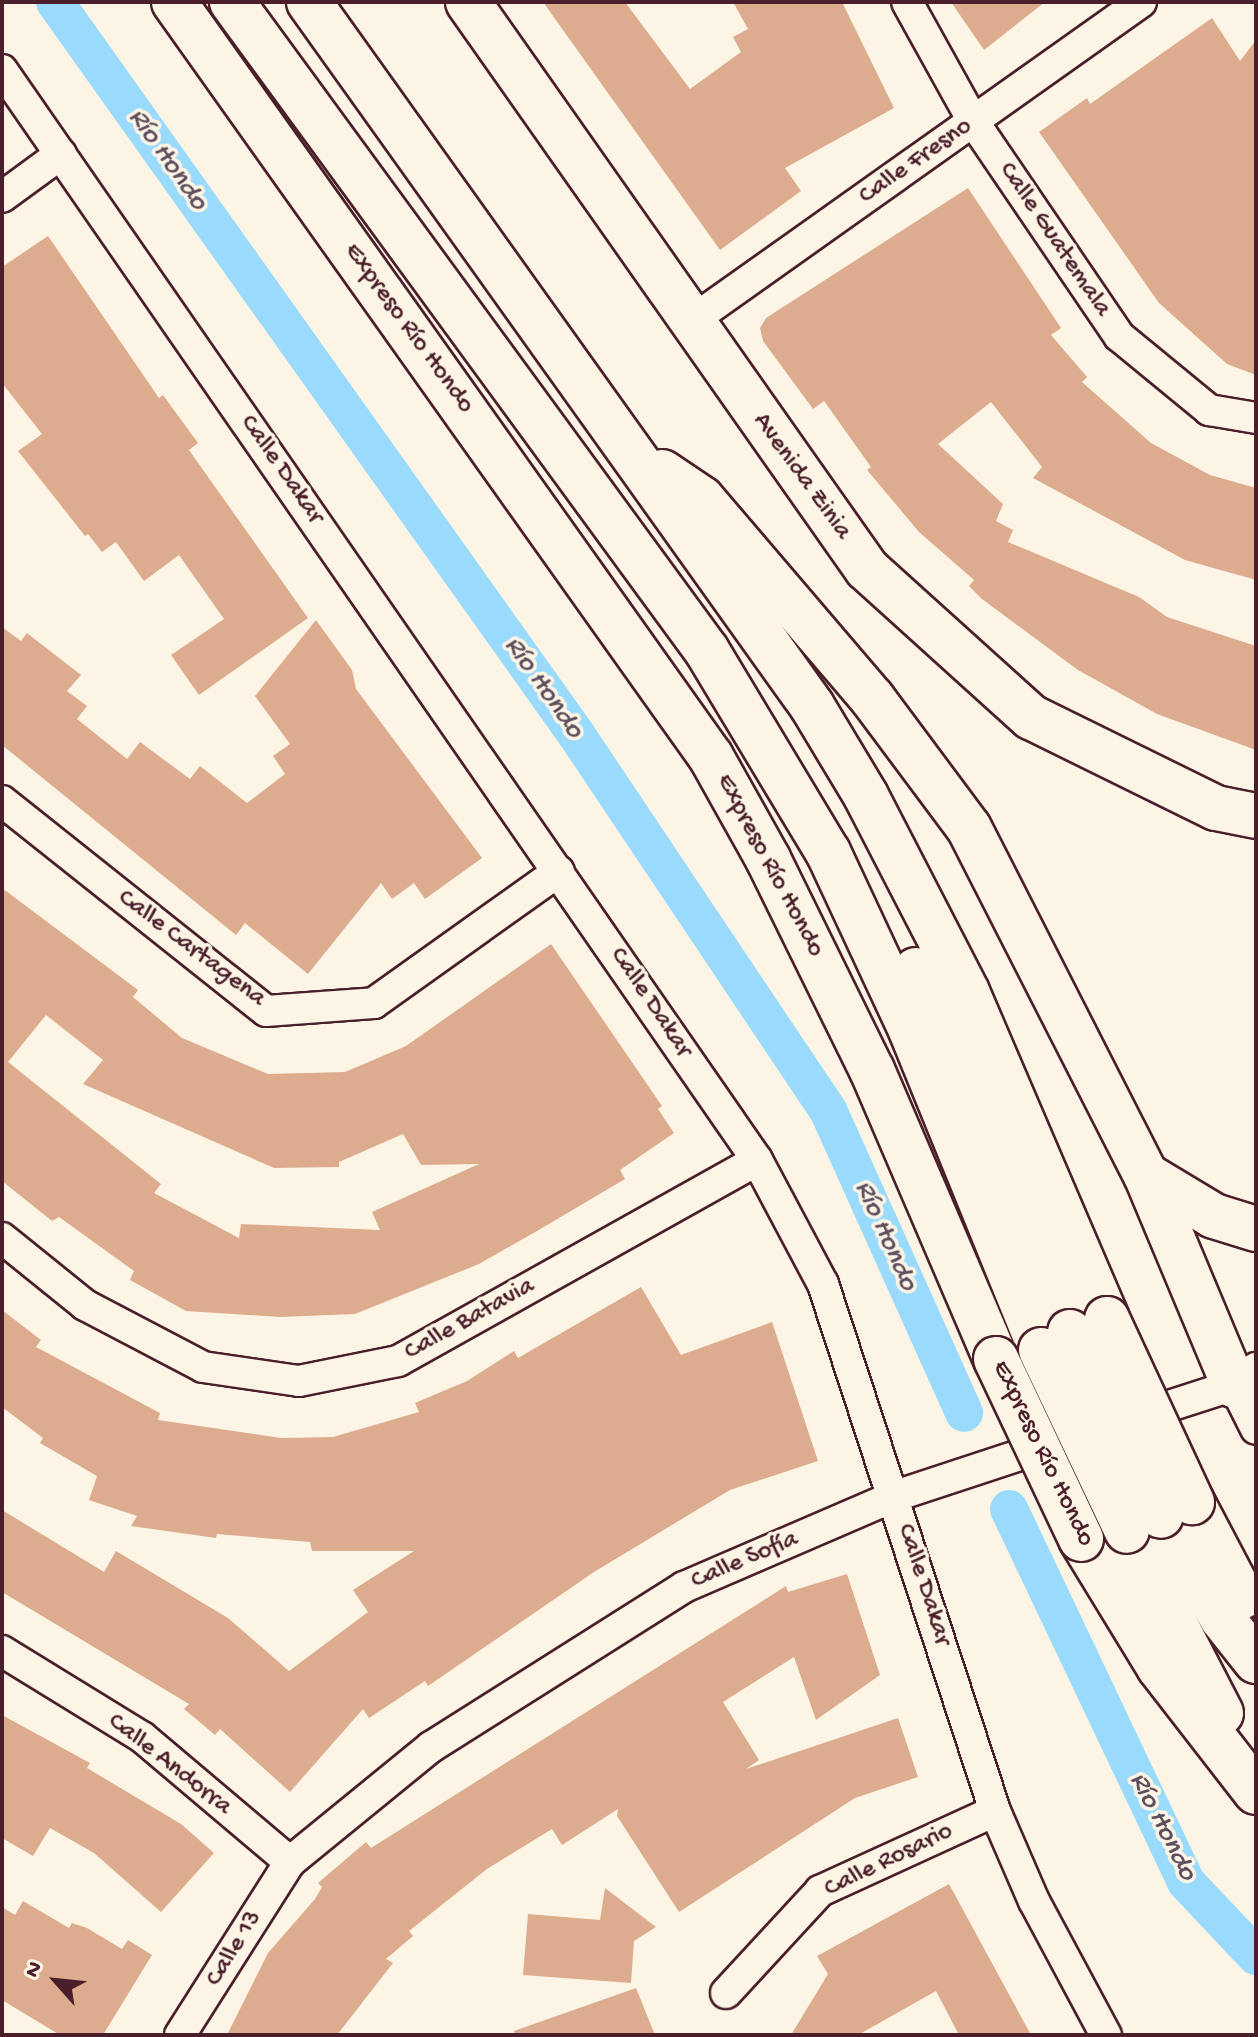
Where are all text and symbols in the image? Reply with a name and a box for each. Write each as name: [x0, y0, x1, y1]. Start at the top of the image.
water label: Río Hondo: [120, 103, 214, 217]
street label: Calle Fresno: [853, 112, 979, 212]
street label: Calle Guatemala: [991, 157, 1117, 323]
street label: Expreso Río Hondo: [336, 238, 480, 420]
street label: Avenida Zinia: [745, 408, 857, 546]
street label: Calle Dakar: [232, 409, 330, 531]
water label: Río Hondo: [496, 631, 590, 745]
street label: Expreso Río Hondo: [708, 769, 830, 963]
street label: Calle Cartagena: [111, 883, 271, 1015]
street label: Calle Dakar: [602, 942, 698, 1064]
water label: Río Hondo: [846, 1176, 924, 1296]
street label: Calle Batavia: [400, 1271, 540, 1369]
street label: Expreso Río Hondo: [984, 1356, 1100, 1552]
street label: Calle Dakar: [889, 1520, 957, 1650]
street label: Calle Sofía: [687, 1525, 803, 1597]
street label: Calle Andorra: [101, 1707, 237, 1823]
water label: Río Hondo: [1121, 1767, 1203, 1887]
street label: Calle Rosario: [820, 1817, 958, 1905]
street label: Calle 13: [200, 1905, 270, 1993]
north arrow: [16, 1941, 96, 2021]
text: N: [20, 1958, 49, 1982]

